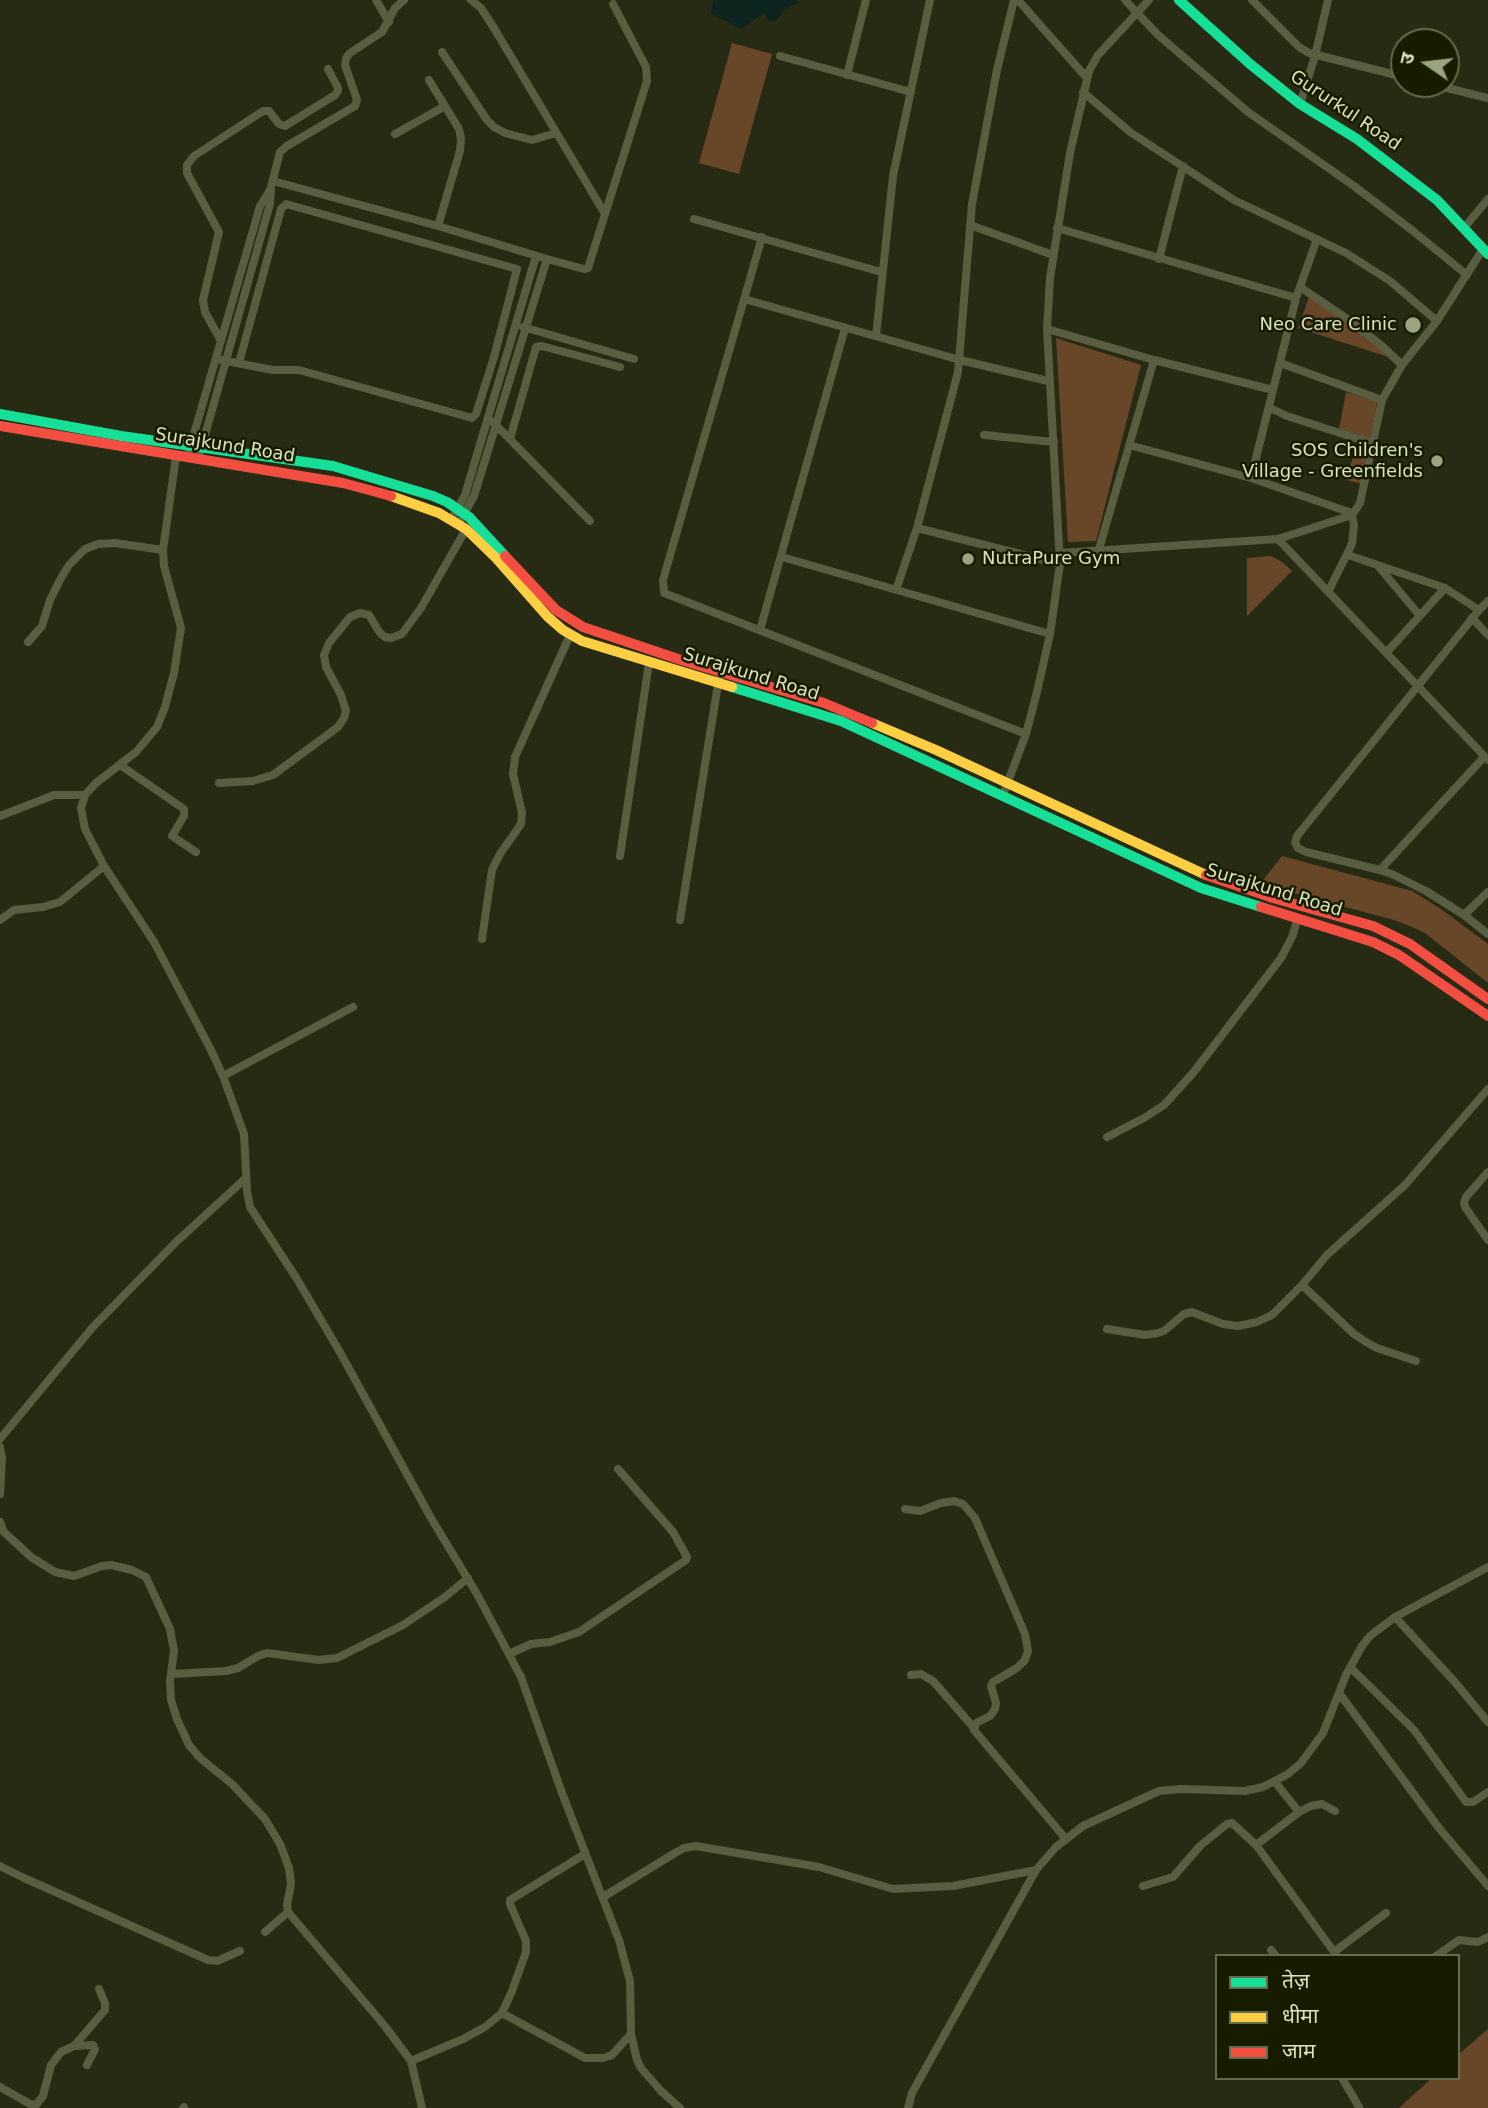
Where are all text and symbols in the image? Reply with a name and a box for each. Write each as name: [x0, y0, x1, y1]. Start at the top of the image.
north arrow: [1390, 28, 1460, 98]
text: उ: [1395, 50, 1419, 66]
street label: Gururkul Road: [1286, 66, 1404, 156]
place label: Neo Care Clinic: [1259, 314, 1397, 336]
marker: Neo Care Clinic: [1403, 315, 1423, 335]
street label: Surajkund Road: [154, 424, 296, 468]
place label: SOS Children's Village - Greenfields: [1242, 440, 1423, 482]
marker: SOS Children's Village - Greenfields: [1429, 453, 1445, 469]
place label: NutraPure Gym: [982, 548, 1120, 570]
marker: NutraPure Gym: [960, 551, 976, 567]
street label: Surajkund Road: [680, 644, 822, 706]
street label: Surajkund Road: [1203, 860, 1345, 922]
legend: [1215, 1954, 1460, 2080]
text: तेज़: [1282, 1969, 1310, 1993]
text: धीमा: [1282, 2004, 1318, 2028]
text: जाम: [1282, 2039, 1316, 2063]

